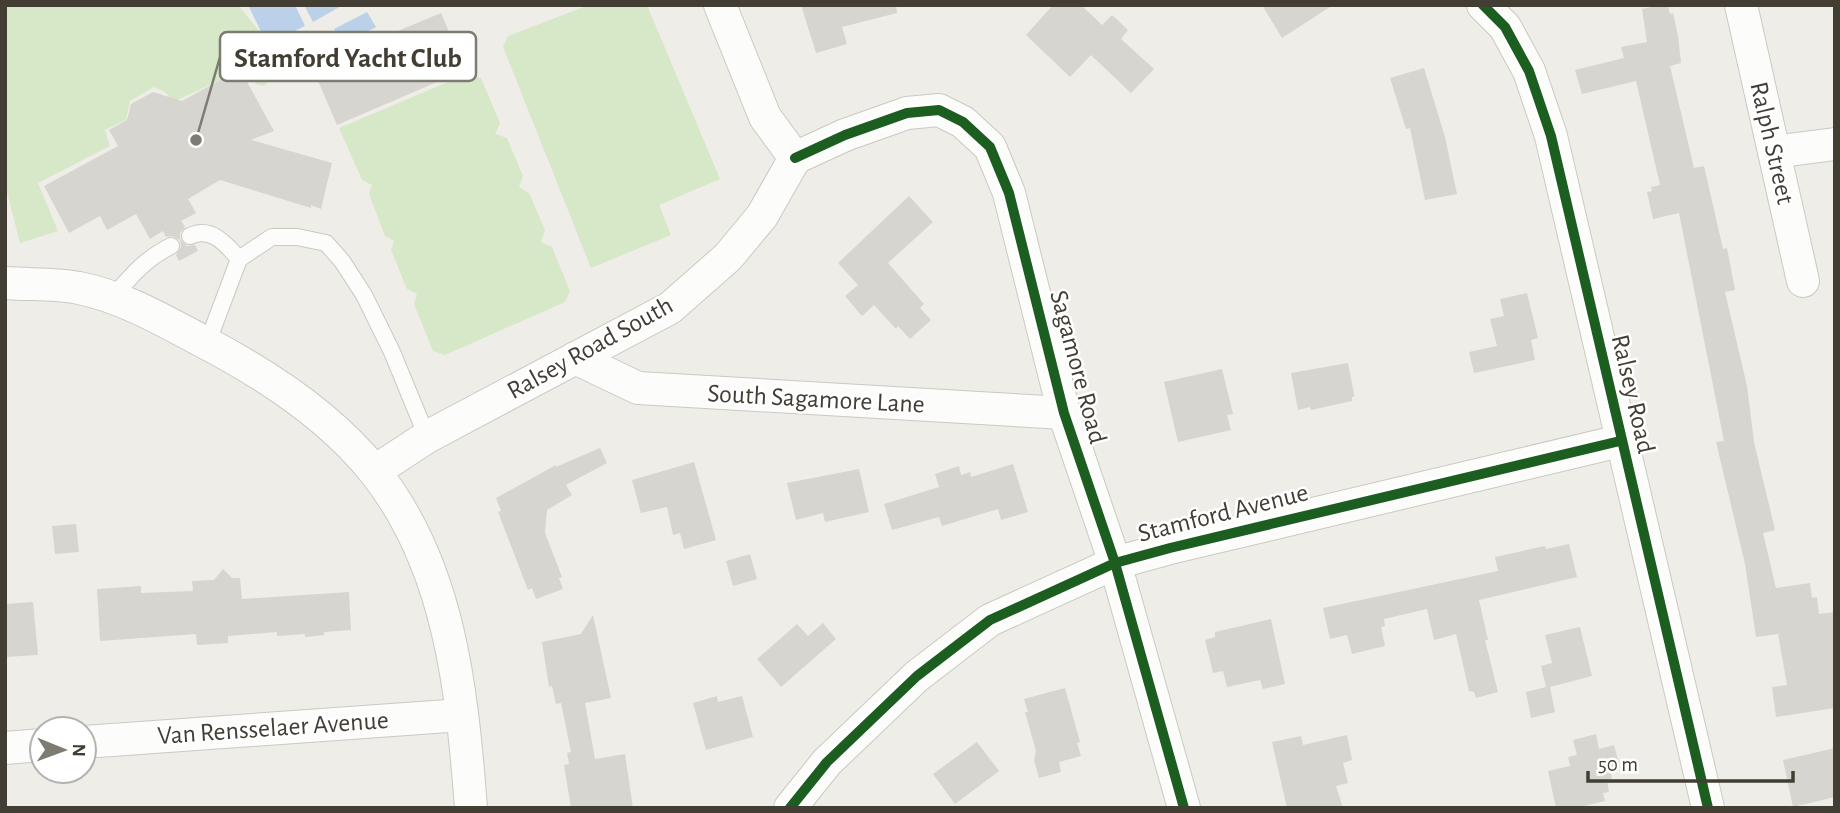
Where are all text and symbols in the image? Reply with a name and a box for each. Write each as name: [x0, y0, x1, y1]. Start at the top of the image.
callout: Stamford Yacht Club: [220, 32, 476, 81]
text: Stamford Yacht Club: [234, 45, 462, 73]
street label: Ralph Street: [1745, 79, 1799, 207]
street label: Sagamore Road: [1045, 288, 1111, 446]
street label: Ralsey Road South: [503, 292, 677, 404]
street label: Ralsey Road: [1607, 332, 1659, 456]
street label: South Sagamore Lane: [707, 380, 925, 418]
street label: Stamford Avenue: [1135, 479, 1311, 547]
street label: Van Rensselaer Avenue: [157, 707, 389, 749]
north arrow: [28, 715, 98, 785]
scale bar: [1588, 740, 1793, 784]
text: N: [69, 743, 88, 757]
text: 50 m: [1598, 754, 1638, 775]

